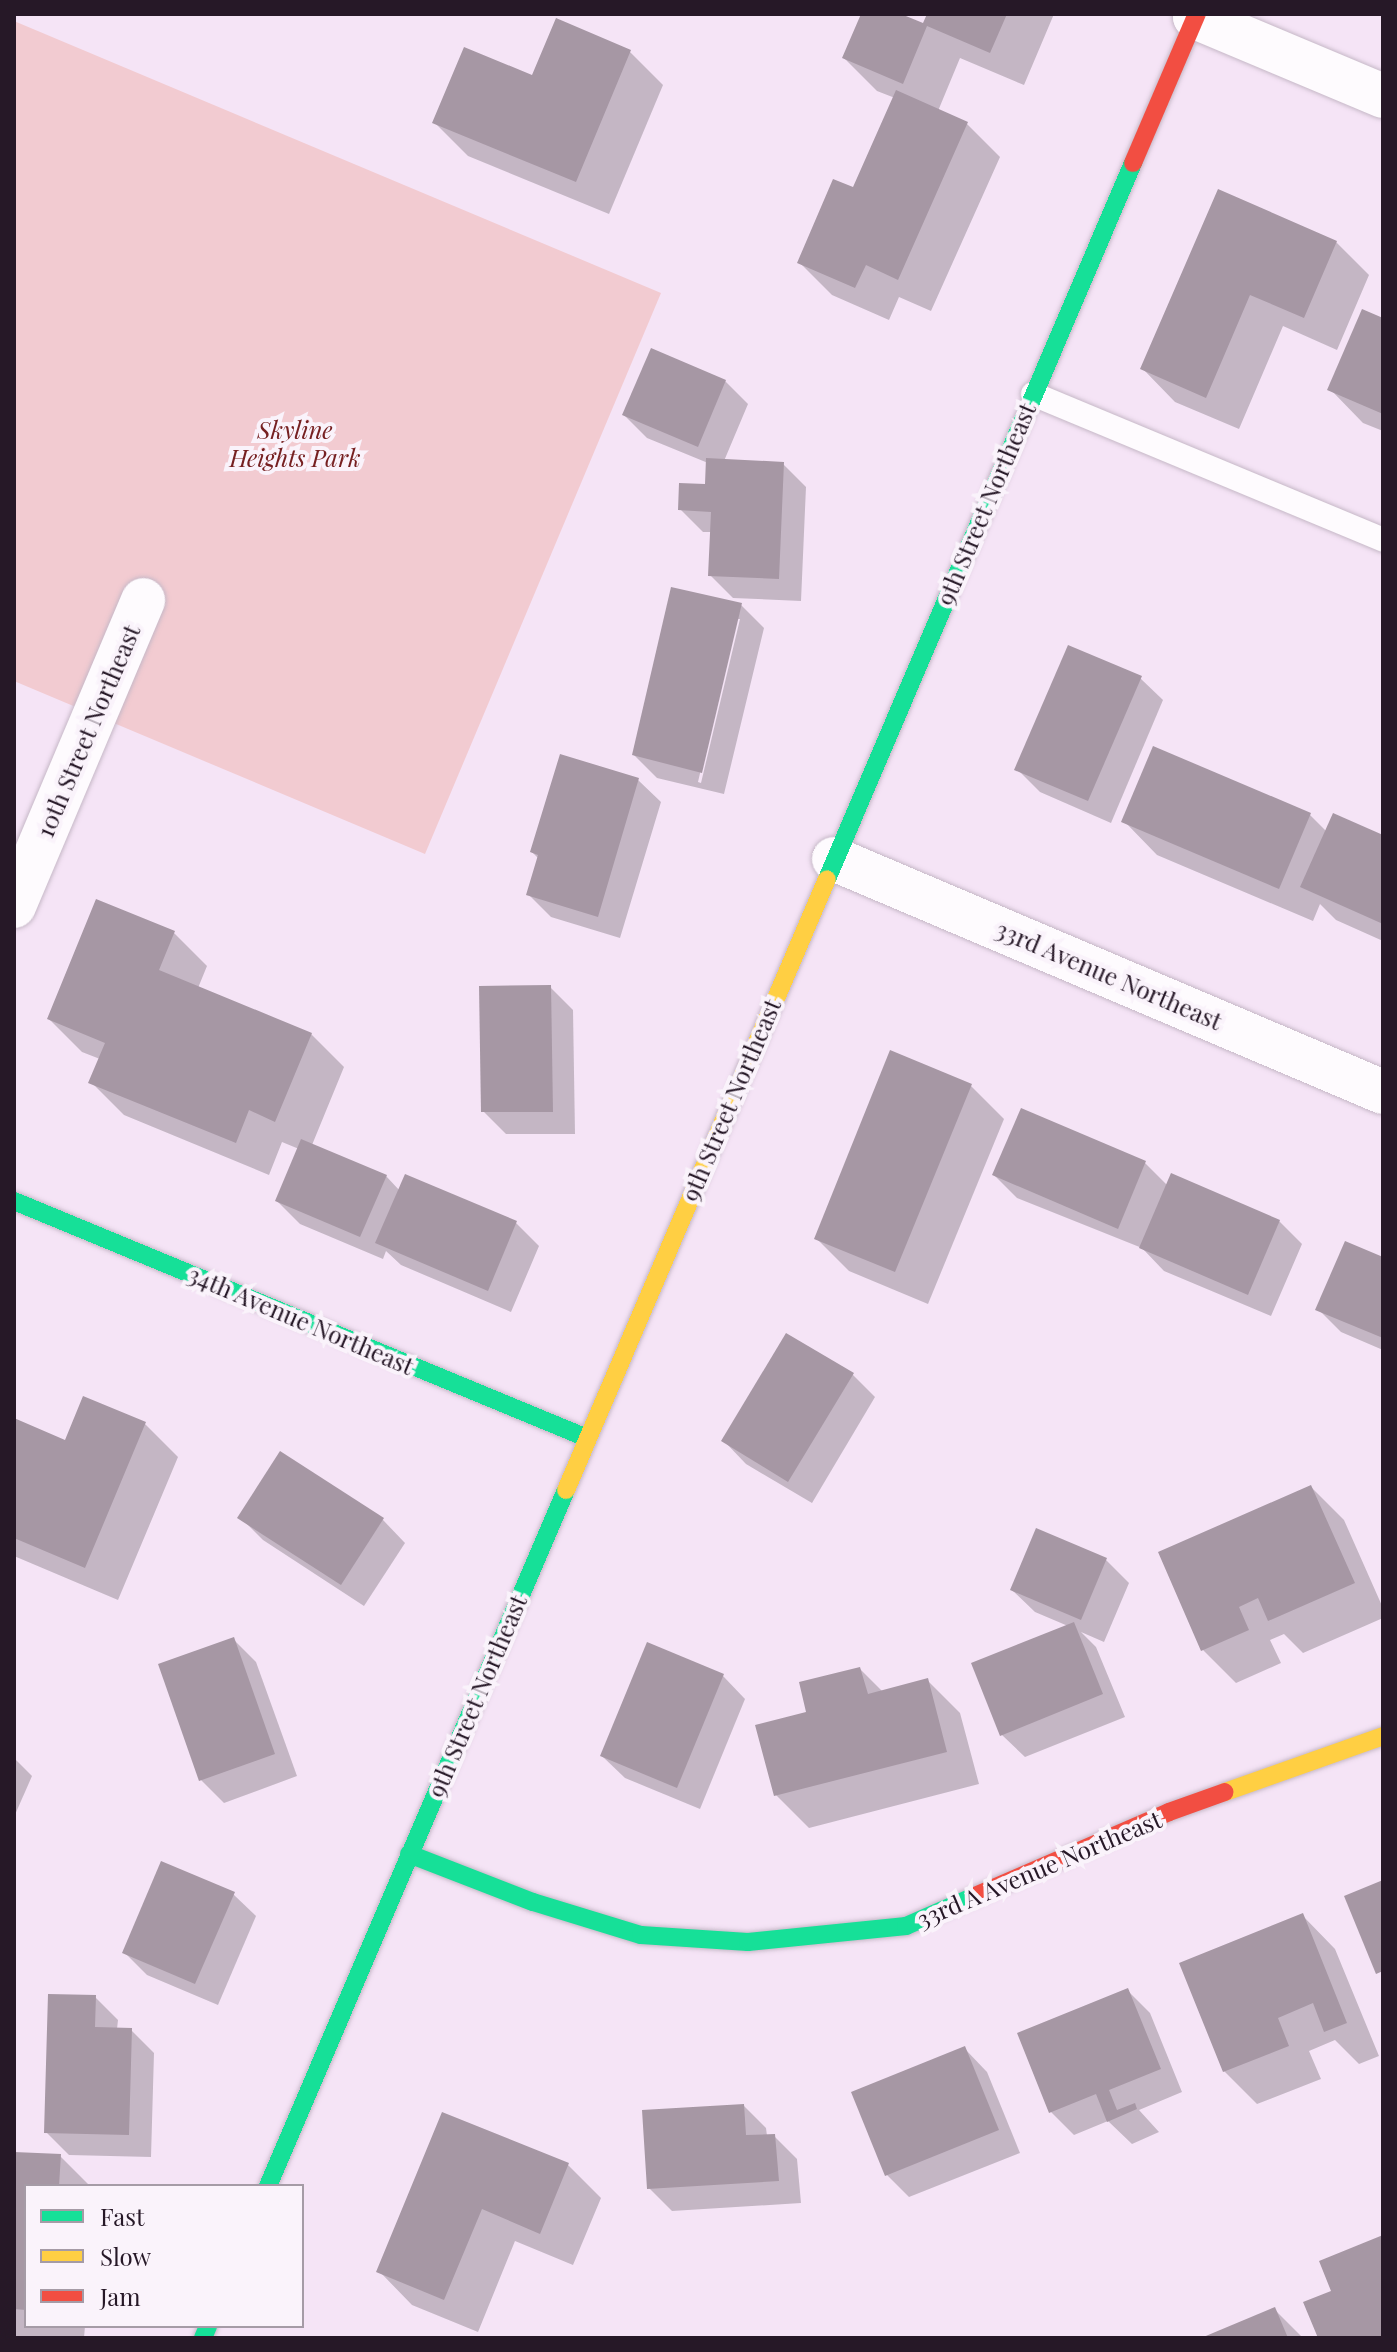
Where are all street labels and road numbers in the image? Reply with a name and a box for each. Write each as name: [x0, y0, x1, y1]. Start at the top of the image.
street label: 9th Street Northeast: [930, 398, 1042, 610]
street label: 10th Street Northeast: [30, 620, 146, 842]
street label: 33rd Avenue Northeast: [991, 914, 1227, 1036]
street label: 9th Street Northeast: [675, 994, 787, 1206]
street label: 34th Avenue Northeast: [184, 1259, 418, 1381]
street label: 9th Street Northeast: [421, 1590, 533, 1802]
street label: 33rd A Avenue Northeast: [912, 1804, 1166, 1934]

